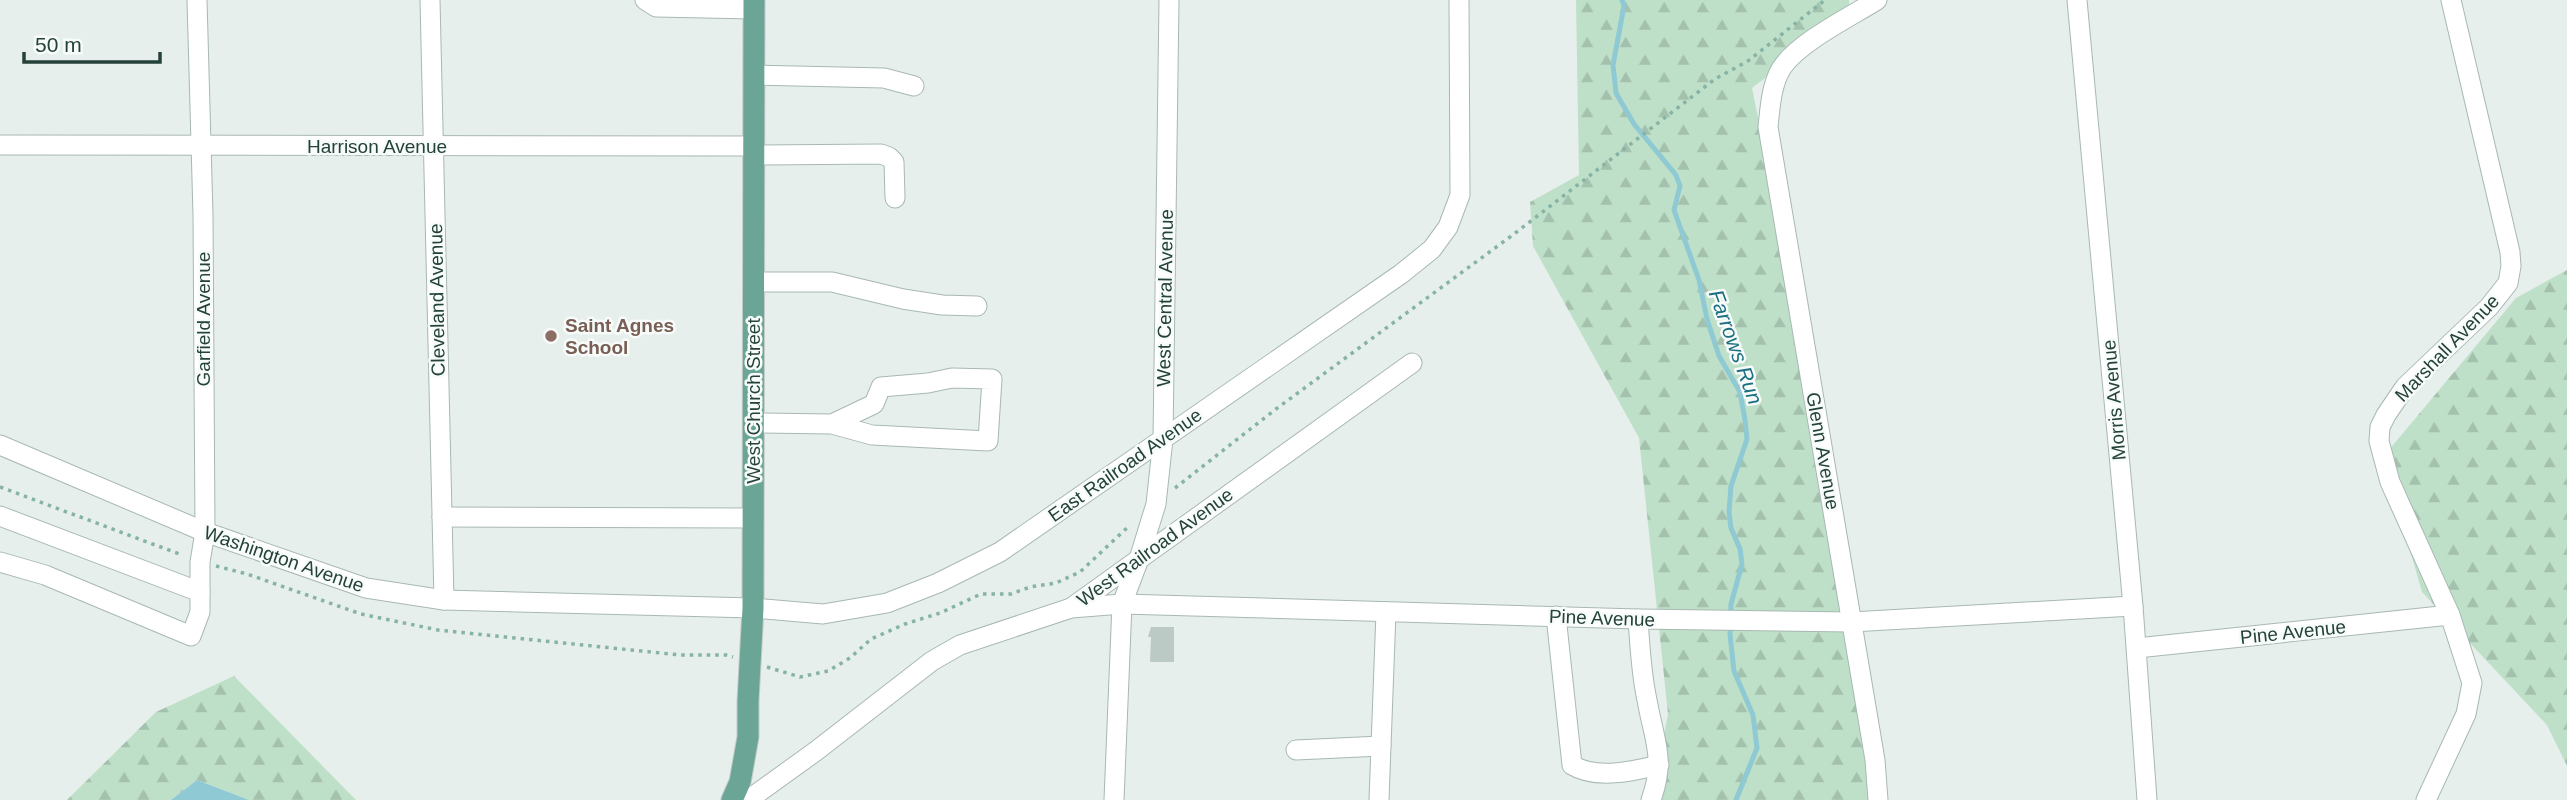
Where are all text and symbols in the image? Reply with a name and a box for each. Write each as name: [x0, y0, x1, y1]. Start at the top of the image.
scale bar: [24, 21, 161, 65]
text: 50 m: [35, 33, 82, 56]
street label: Harrison Avenue: [307, 136, 447, 157]
street label: West Central Avenue: [1153, 209, 1177, 387]
street label: Cleveland Avenue: [425, 223, 449, 377]
street label: Garfield Avenue: [193, 252, 214, 386]
water label: Farrows Run: [1705, 287, 1767, 407]
street label: Marshall Avenue: [2391, 290, 2503, 406]
place label: Saint Agnes School: [565, 315, 674, 358]
street label: West Church Street: [743, 318, 764, 484]
marker: Saint Agnes School: [543, 328, 559, 344]
street label: Morris Avenue: [2098, 339, 2130, 461]
street label: Glenn Avenue: [1802, 391, 1844, 511]
street label: East Railroad Avenue: [1044, 404, 1206, 526]
street label: West Railroad Avenue: [1073, 483, 1237, 611]
street label: Washington Avenue: [201, 522, 367, 596]
street label: Pine Avenue: [1548, 606, 1656, 630]
street label: Pine Avenue: [2239, 616, 2347, 648]

